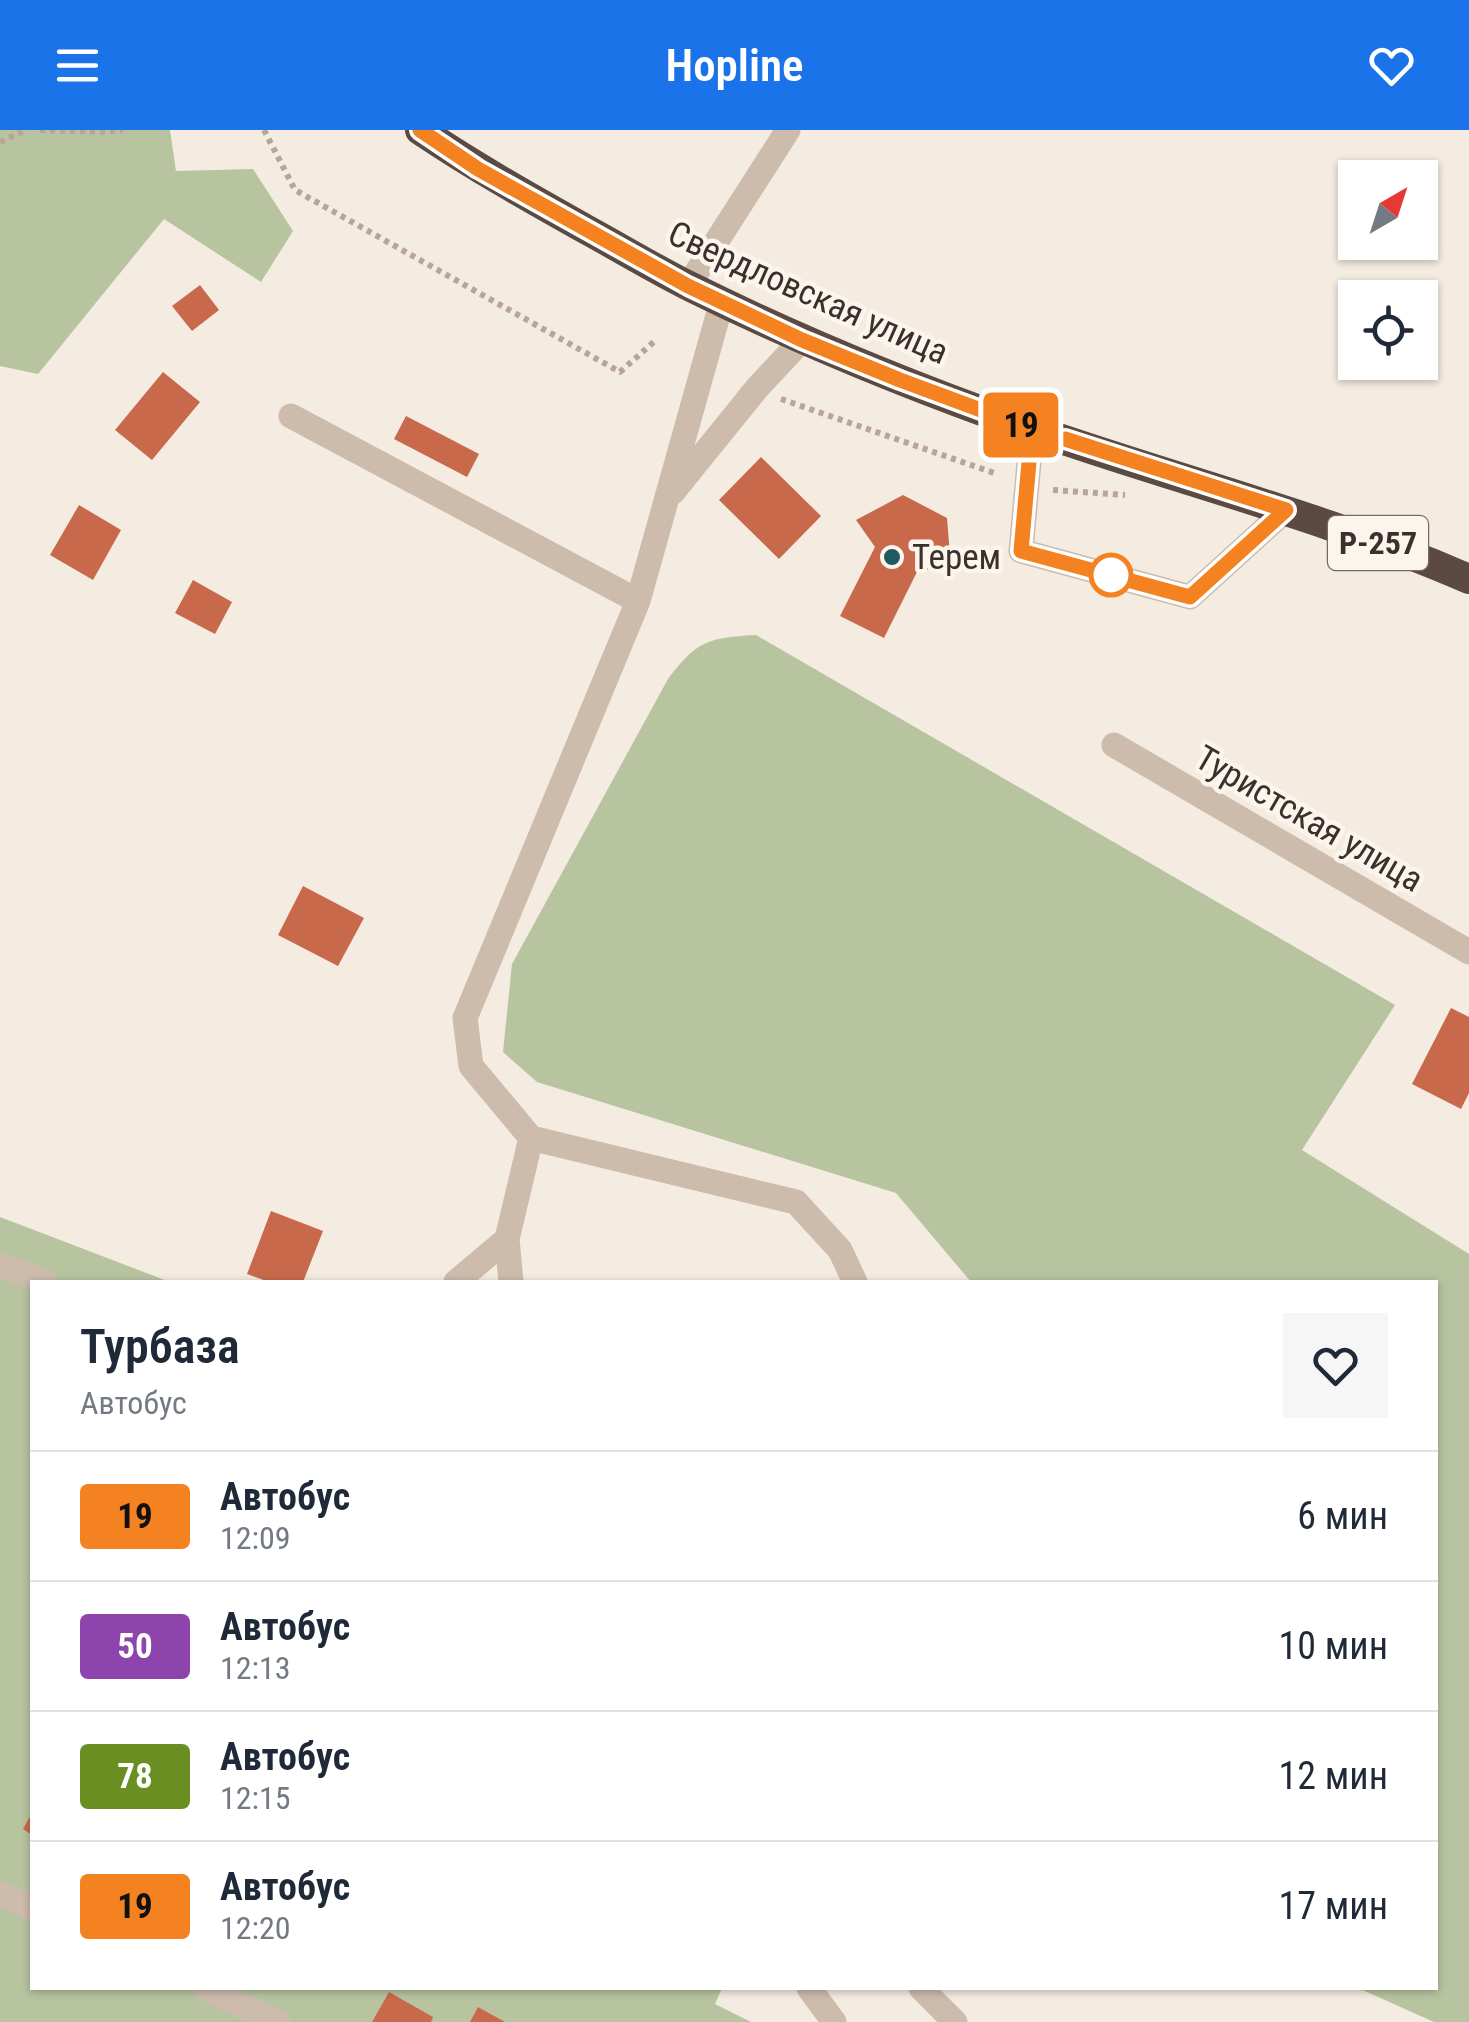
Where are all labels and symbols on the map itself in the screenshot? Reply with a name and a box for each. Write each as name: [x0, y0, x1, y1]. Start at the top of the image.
north arrow: [1338, 160, 1438, 260]
street label: Свердловская улица: [662, 213, 954, 373]
line badge: 19: [976, 392, 1066, 458]
road number: Р-257: [1328, 516, 1428, 570]
place label: Терем: [912, 537, 1001, 578]
marker: Терем: [881, 546, 903, 568]
unlabelled marker: [1090, 554, 1132, 596]
street label: Туристская улица: [1188, 737, 1430, 901]

